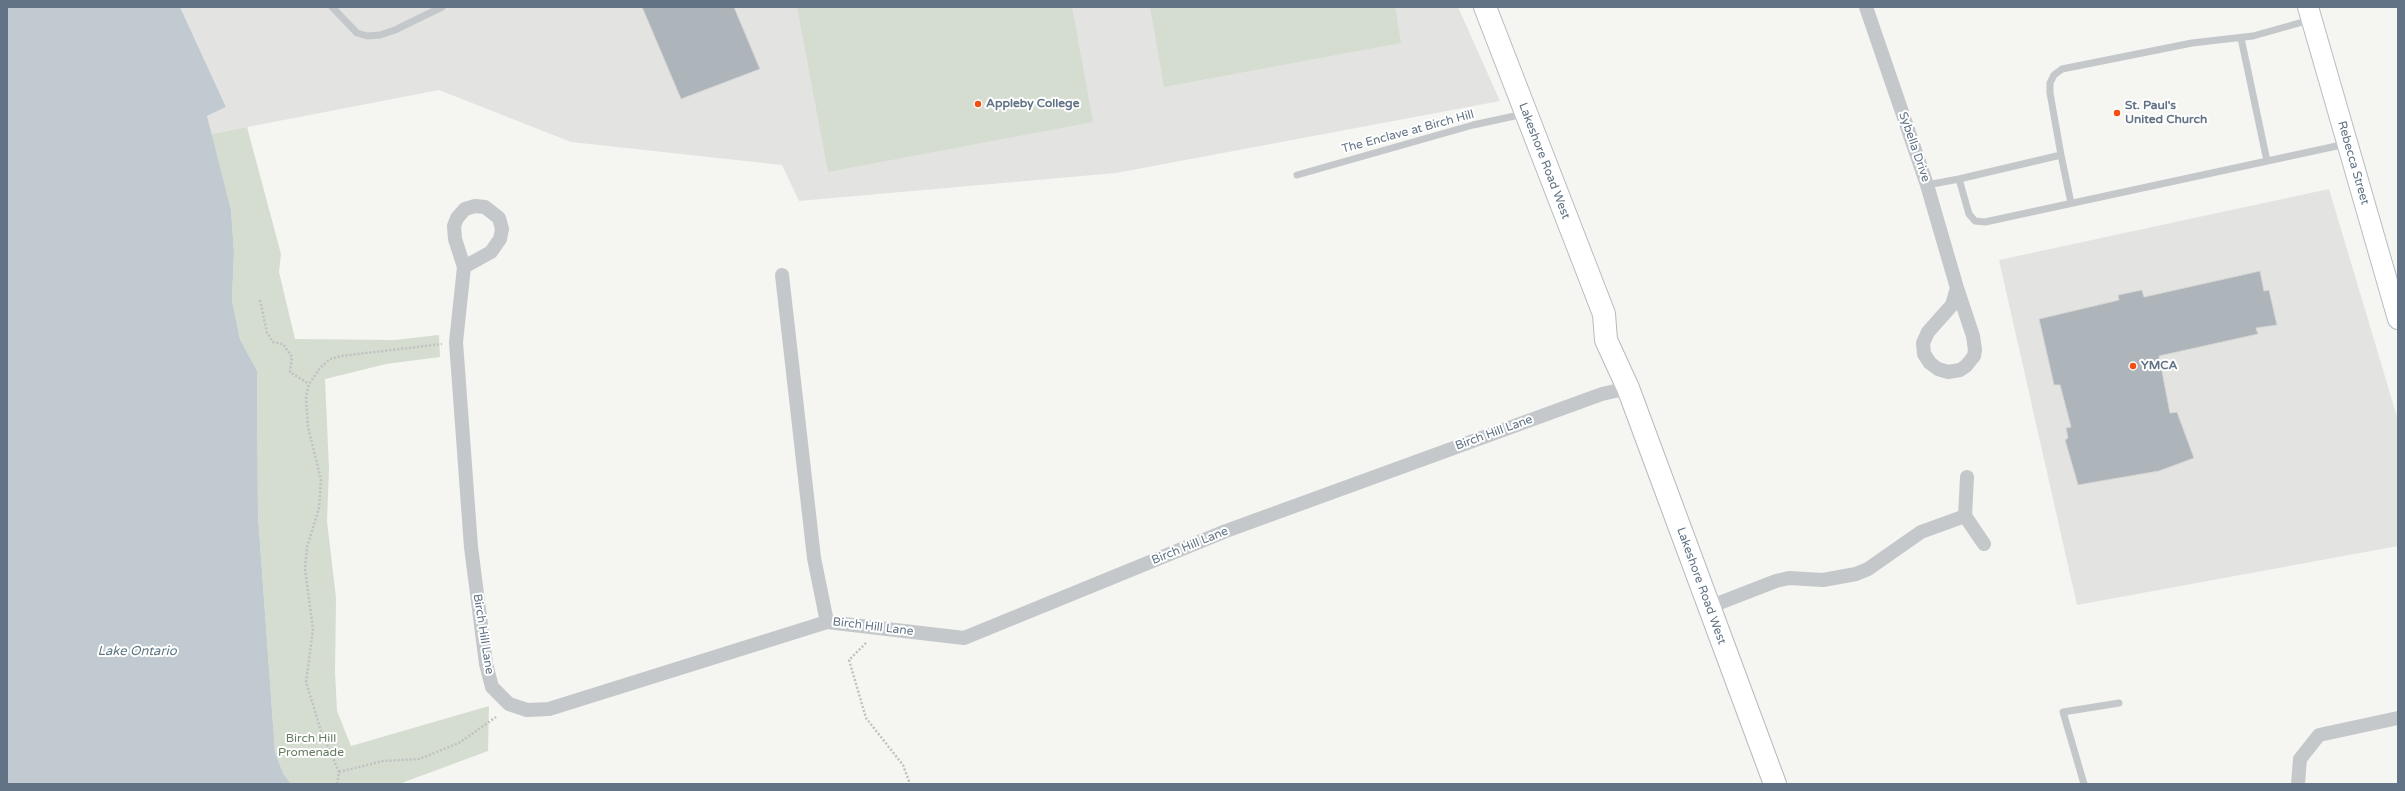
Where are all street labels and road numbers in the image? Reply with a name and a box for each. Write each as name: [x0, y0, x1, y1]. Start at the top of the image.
street label: Lakeshore Road West: [1515, 101, 1573, 221]
street label: The Enclave at Birch Hill: [1340, 107, 1476, 157]
street label: Sybella Drive: [1895, 110, 1933, 184]
street label: Rebecca Street: [2334, 119, 2372, 207]
street label: Birch Hill Lane: [1453, 412, 1535, 454]
street label: Birch Hill Lane: [1150, 524, 1230, 568]
street label: Lakeshore Road West: [1673, 525, 1729, 647]
street label: Birch Hill Lane: [470, 593, 496, 675]
street label: Birch Hill Lane: [832, 615, 914, 639]

